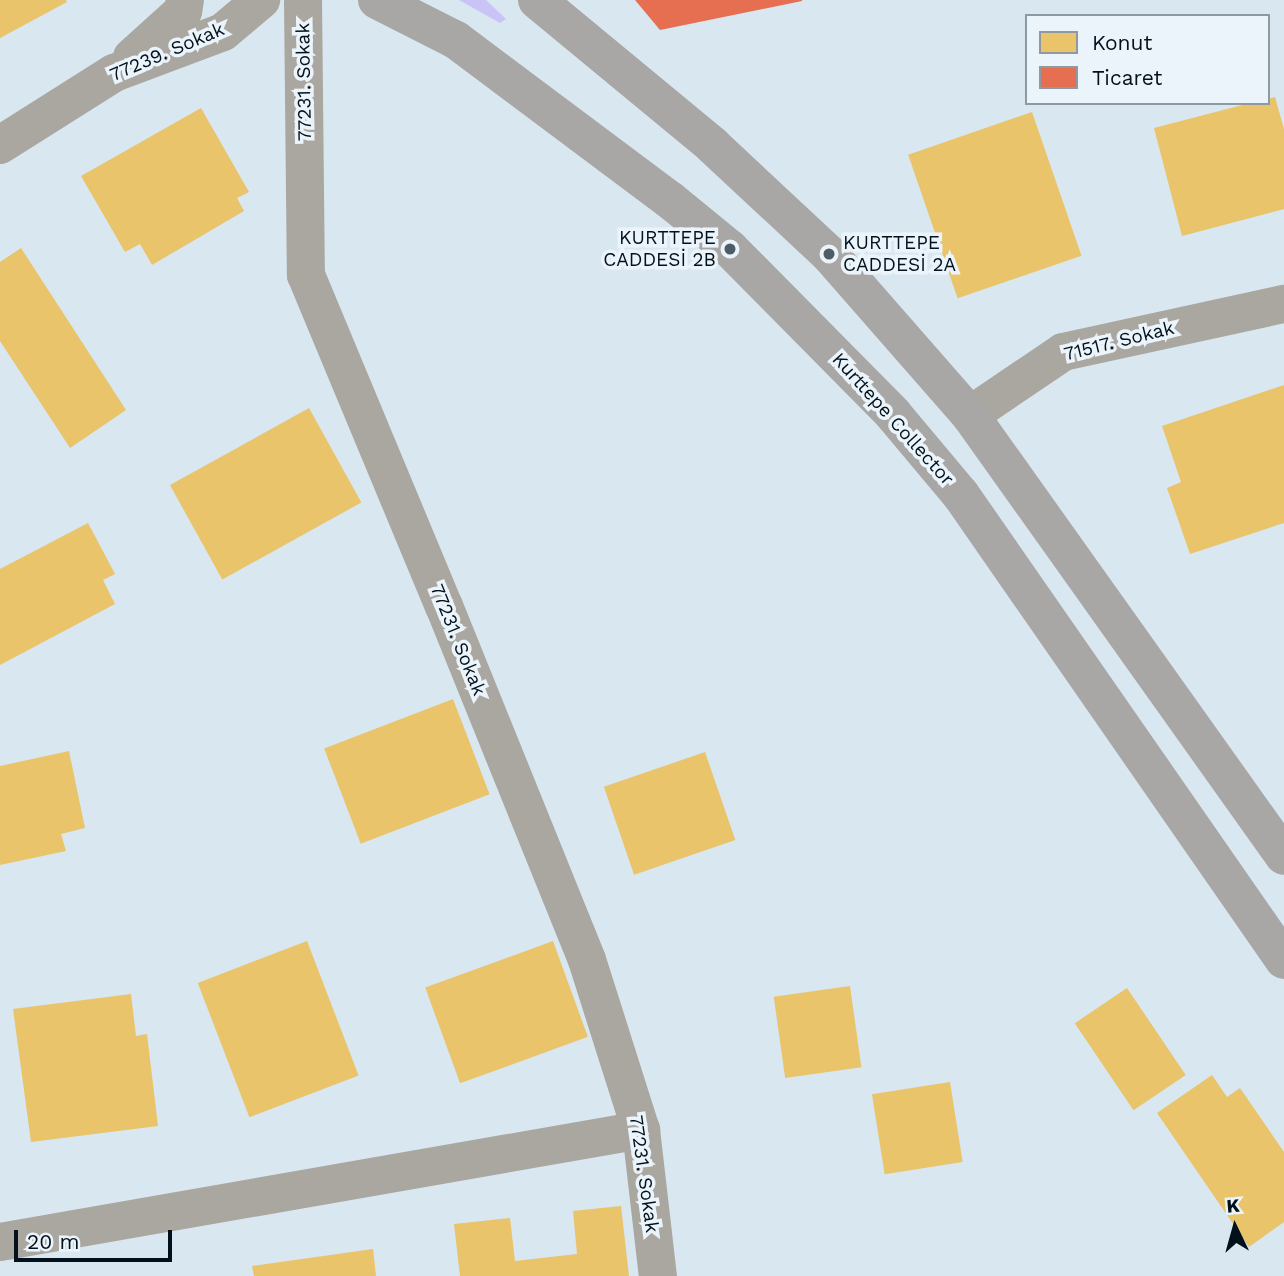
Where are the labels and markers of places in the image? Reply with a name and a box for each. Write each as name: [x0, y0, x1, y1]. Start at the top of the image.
place label: KURTTEPE CADDESİ 2B: [603, 227, 716, 271]
place label: KURTTEPE CADDESİ 2A: [843, 232, 956, 276]
marker: KURTTEPE CADDESİ 2B: [722, 241, 738, 257]
marker: KURTTEPE CADDESİ 2A: [821, 246, 837, 262]

